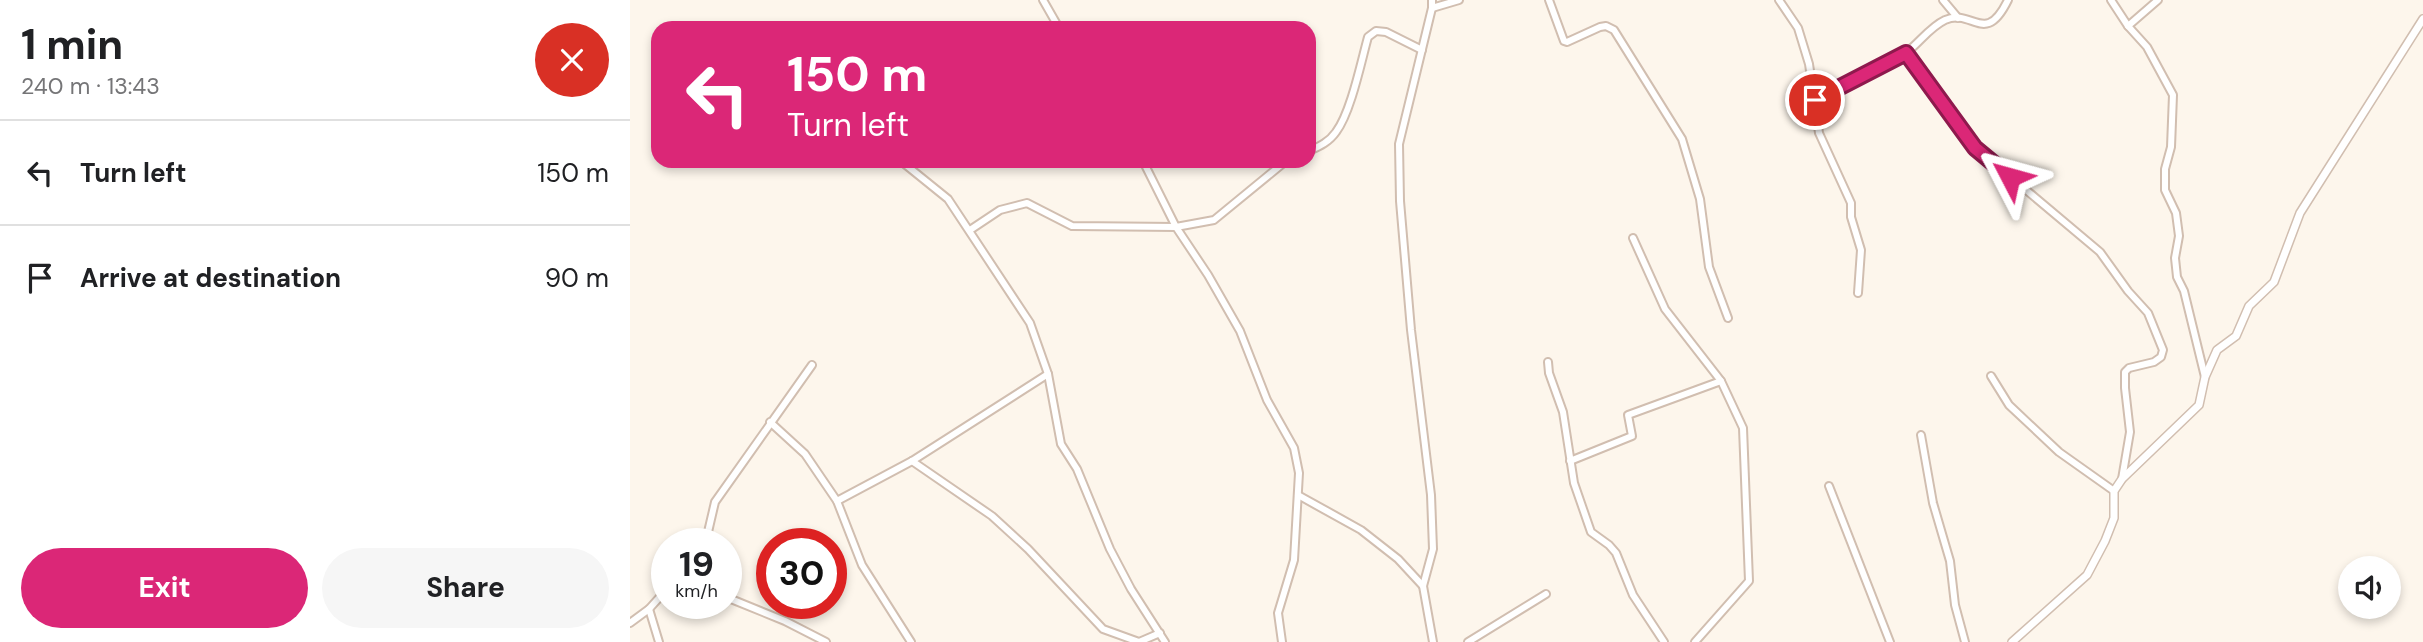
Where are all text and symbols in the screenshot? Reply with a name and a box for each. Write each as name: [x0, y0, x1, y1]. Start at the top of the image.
text: 1 min: [21, 17, 123, 72]
button: close: [535, 23, 609, 97]
text: 150 m: [787, 42, 927, 106]
icon: left: [672, 49, 763, 140]
pin: [1785, 70, 1845, 130]
text: 240 m · 13:43: [21, 71, 160, 101]
icon: arrive: [1796, 81, 1834, 119]
text: Turn left: [787, 104, 909, 146]
position arrow: [1973, 140, 2047, 214]
icon: left: [21, 154, 59, 192]
text: Turn left: [80, 156, 187, 190]
text: 150 m: [537, 156, 609, 190]
icon: arrive: [21, 259, 59, 297]
text: Arrive at destination: [80, 261, 341, 295]
text: 90 m: [545, 261, 609, 295]
speed limit sign: 30: [756, 528, 847, 619]
text: 19: [679, 541, 714, 587]
button: Exit: [21, 548, 308, 628]
button: Share: [322, 548, 609, 628]
map controls: [2338, 556, 2401, 619]
button: sound: [2338, 556, 2401, 619]
text: km/h: [675, 579, 718, 603]

